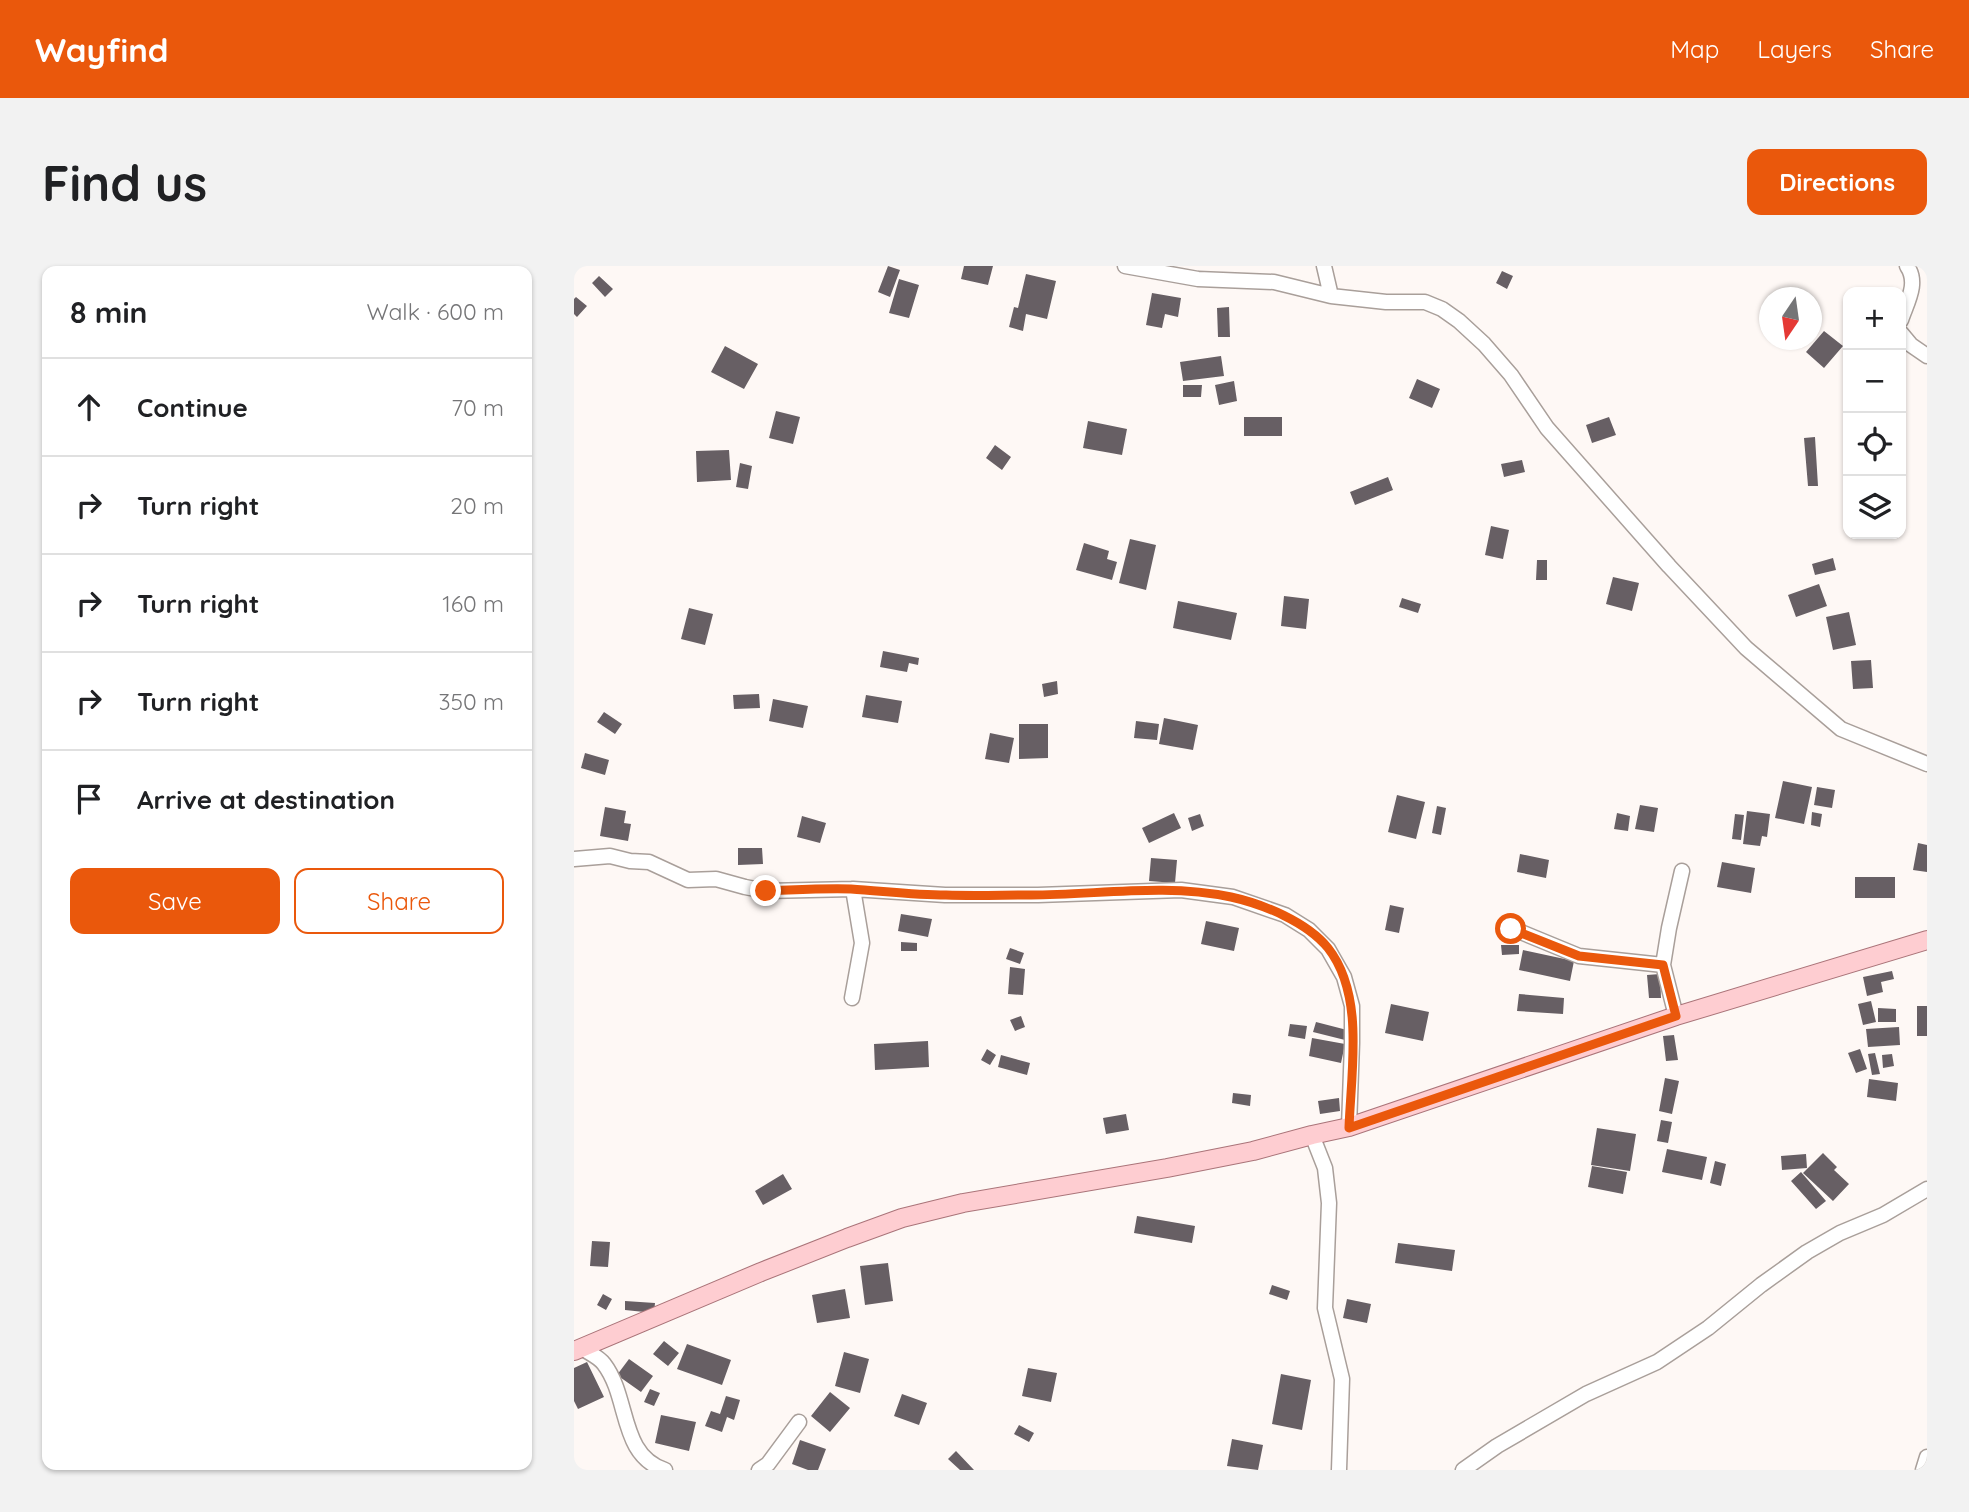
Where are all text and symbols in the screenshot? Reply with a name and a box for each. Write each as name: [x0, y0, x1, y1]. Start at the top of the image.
text: Wayfind: [35, 29, 169, 70]
text: Map: [1670, 34, 1719, 64]
text: Layers: [1757, 34, 1832, 64]
text: Share: [1870, 34, 1934, 64]
button: Directions: [1747, 149, 1927, 215]
text: Find us: [42, 152, 207, 213]
north arrow: [1759, 287, 1822, 350]
map controls: [1843, 287, 1906, 539]
button: +: [1843, 287, 1906, 350]
text: 8 min: [70, 293, 147, 331]
text: Walk · 600 m: [366, 297, 504, 326]
button: −: [1843, 350, 1906, 413]
icon: ahead: [70, 388, 108, 426]
text: Continue: [137, 391, 248, 424]
text: 70 m: [451, 393, 504, 422]
button: locate: [1843, 413, 1906, 476]
button: layers: [1843, 476, 1906, 539]
icon: right: [70, 486, 108, 524]
text: Turn right: [137, 489, 259, 522]
text: 20 m: [450, 491, 504, 520]
icon: right: [70, 584, 108, 622]
text: Turn right: [137, 587, 259, 620]
text: 160 m: [442, 589, 504, 618]
icon: right: [70, 682, 108, 720]
text: Turn right: [137, 685, 259, 718]
text: 350 m: [438, 687, 504, 716]
icon: arrive: [70, 780, 108, 818]
text: Arrive at destination: [137, 783, 395, 816]
button: Save: [70, 868, 280, 934]
button: Share: [294, 868, 504, 934]
route end: [750, 875, 781, 906]
route start: [1495, 913, 1526, 944]

